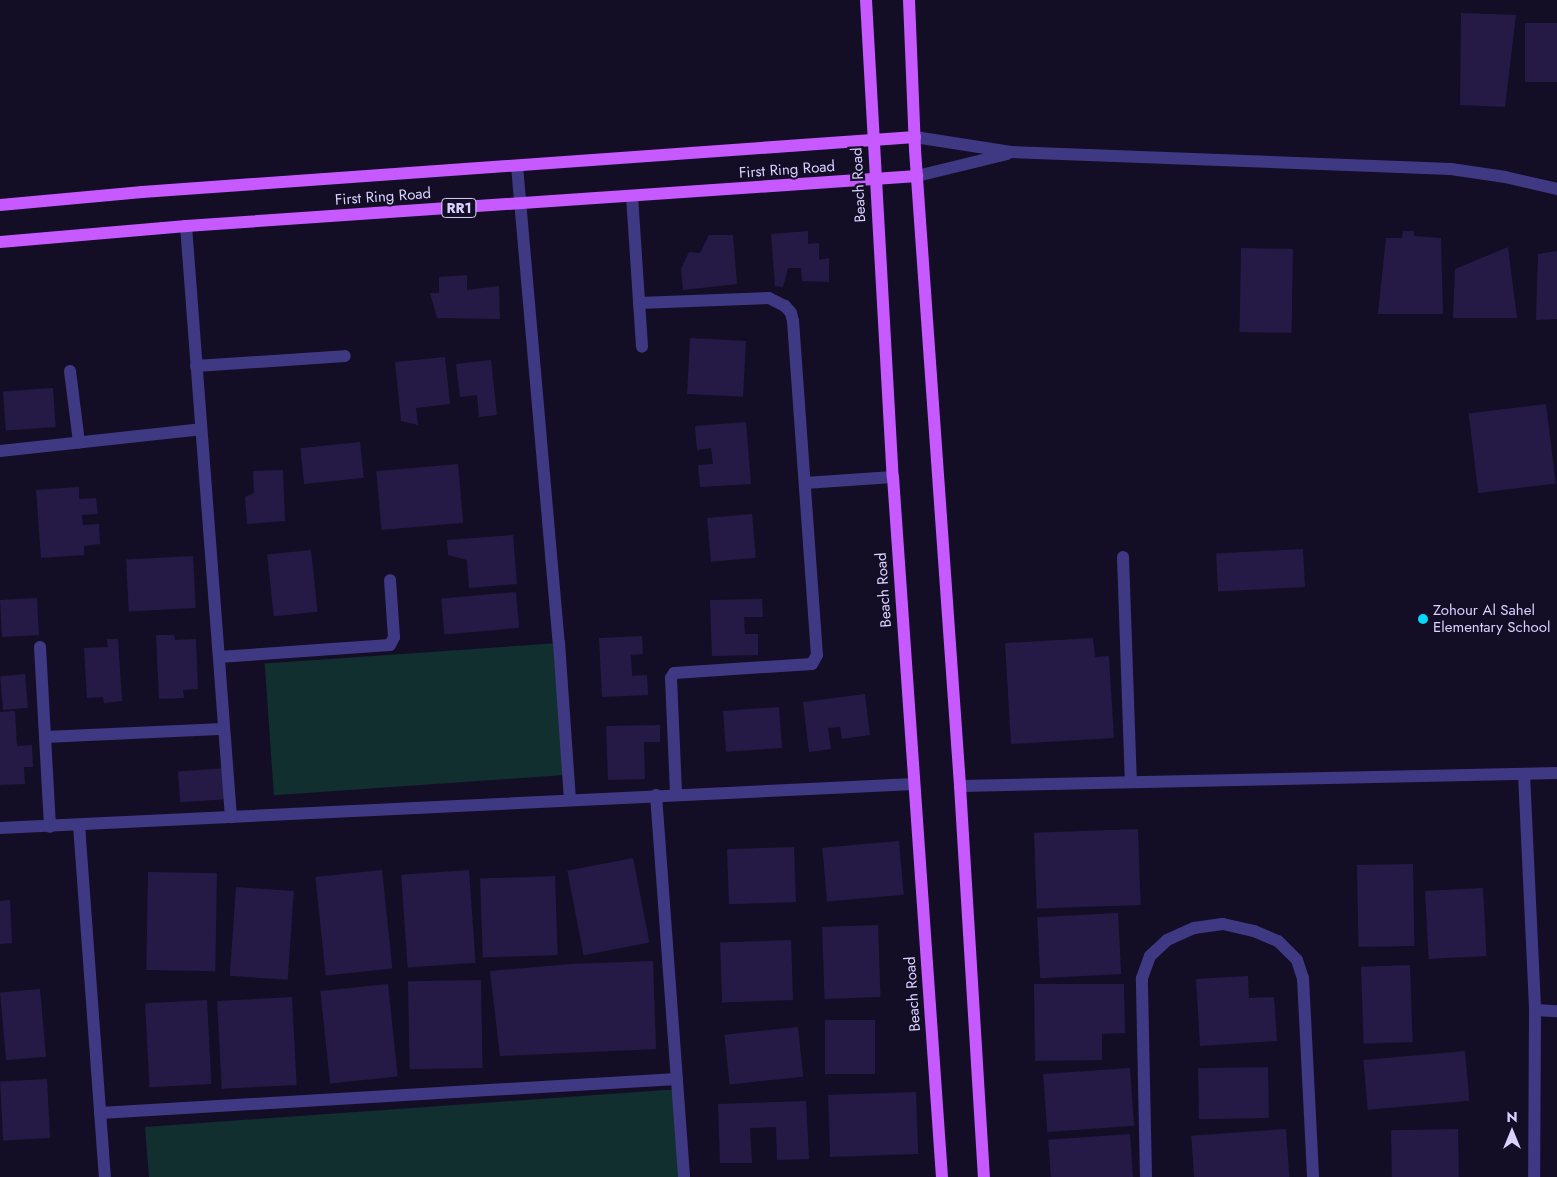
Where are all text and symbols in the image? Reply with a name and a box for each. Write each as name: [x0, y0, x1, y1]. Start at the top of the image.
street label: Beach Road: [848, 147, 870, 223]
street label: First Ring Road: [738, 158, 836, 182]
street label: First Ring Road: [334, 185, 432, 209]
road number: RR1: [440, 197, 478, 220]
street label: Beach Road: [872, 552, 896, 628]
place label: Zohour Al Sahel Elementary School: [1433, 601, 1550, 636]
marker: Zohour Al Sahel Elementary School: [1417, 613, 1429, 625]
street label: Beach Road: [901, 956, 925, 1032]
north arrow: [1487, 1107, 1537, 1157]
text: N: [1506, 1107, 1518, 1127]

